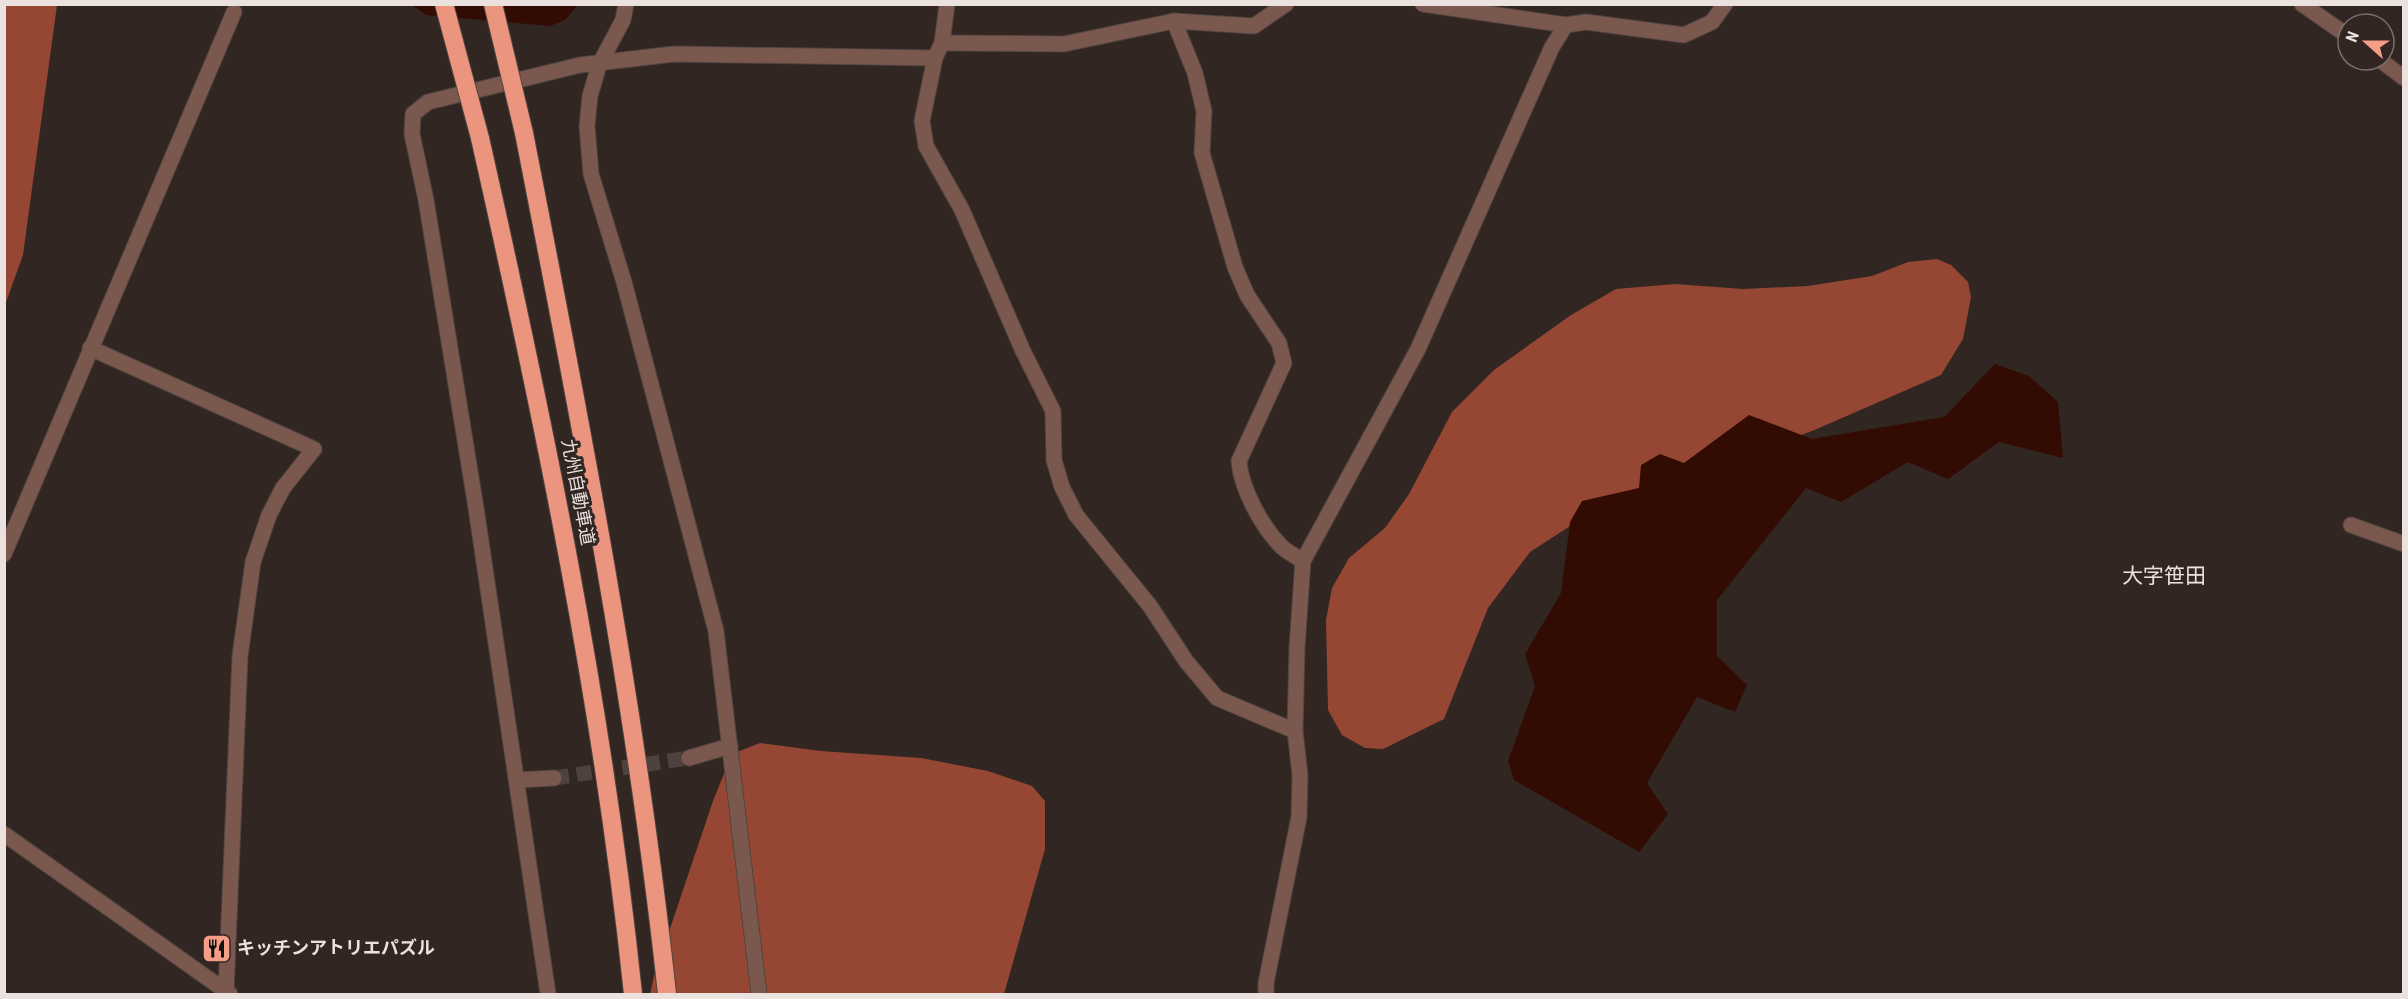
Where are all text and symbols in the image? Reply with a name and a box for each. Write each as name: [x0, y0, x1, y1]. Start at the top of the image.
north arrow: [2336, 12, 2396, 72]
text: N: [2342, 29, 2363, 45]
street label: 九州自動車道: [558, 437, 599, 547]
district label: 大字笹田: [2122, 564, 2206, 588]
restaurant icon: キッチンアトリエパズル: [200, 932, 232, 964]
place label: キッチンアトリエパズル: [237, 937, 435, 958]

